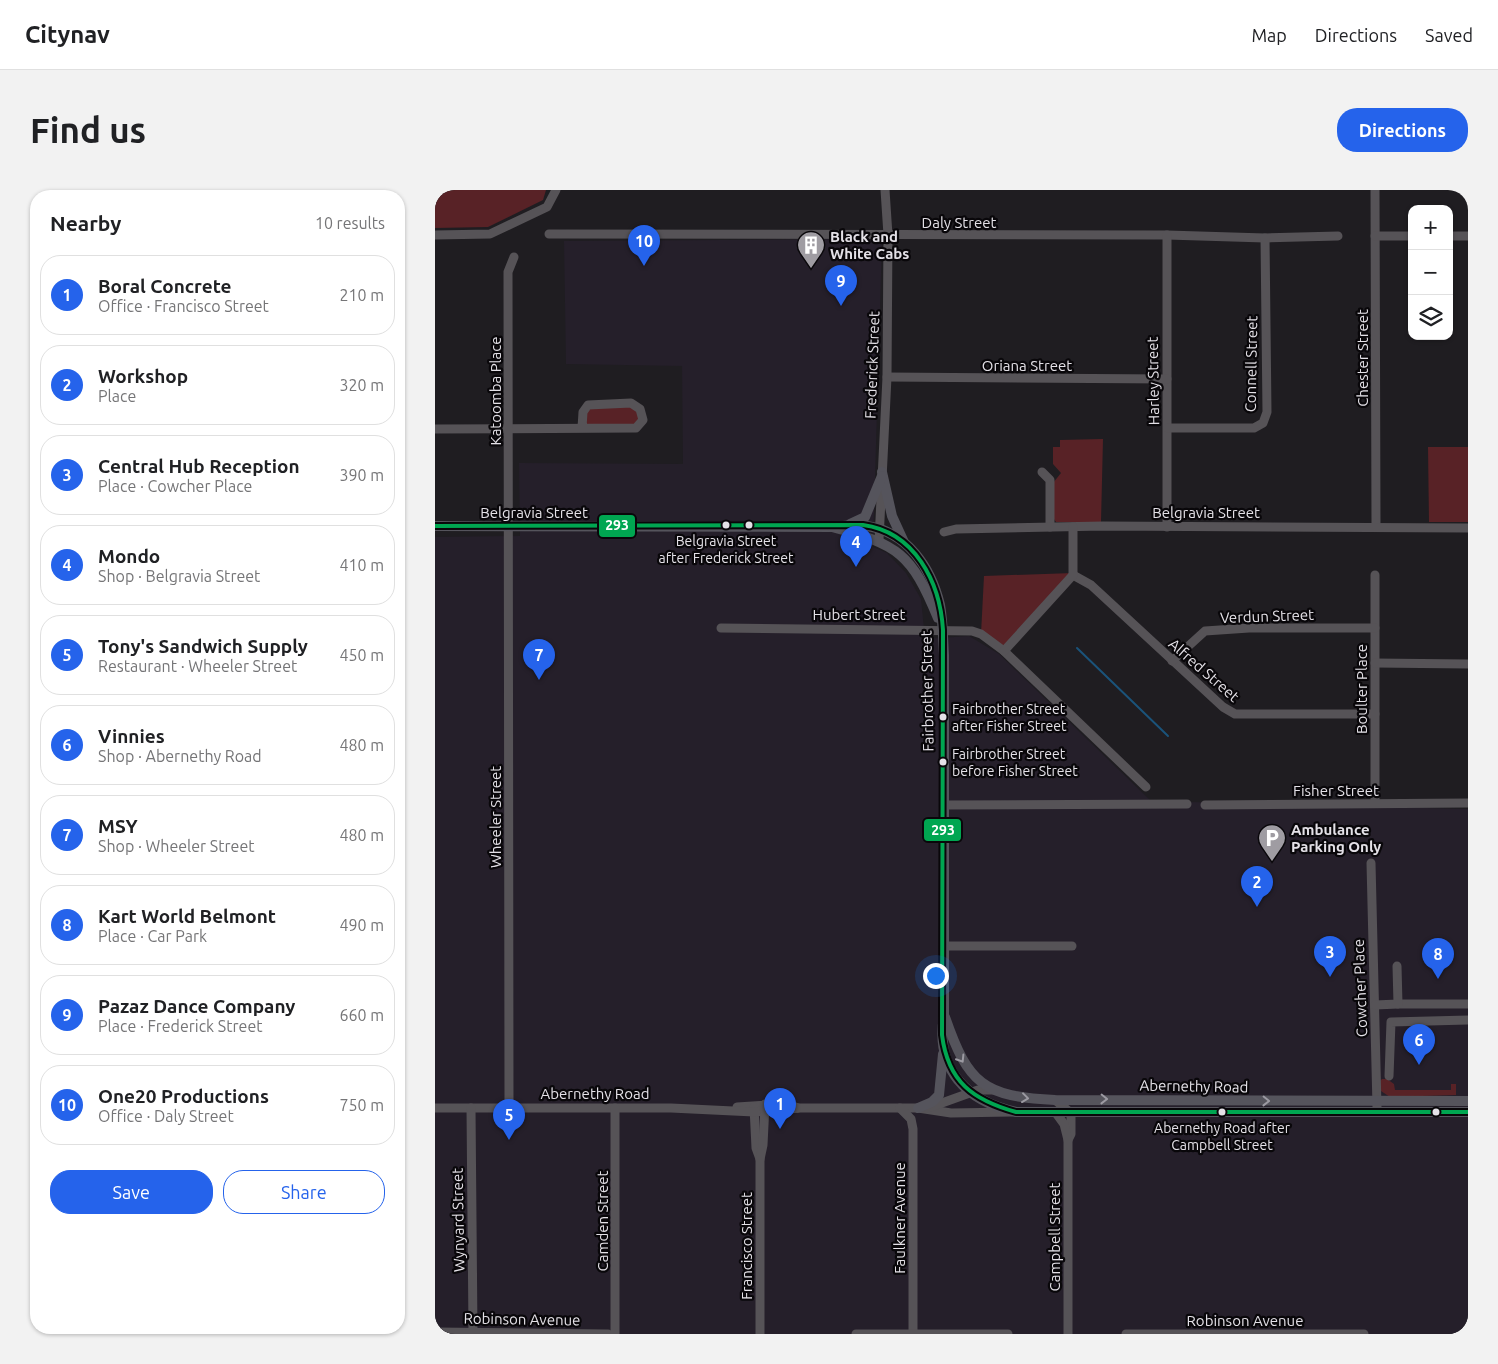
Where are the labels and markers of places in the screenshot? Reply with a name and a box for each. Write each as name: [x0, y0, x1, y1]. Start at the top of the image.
pin: 10: [628, 225, 660, 266]
place label: Black and White Cabs: [830, 228, 909, 262]
building icon: Black and White Cabs: [796, 230, 826, 269]
pin: 9: [825, 265, 857, 306]
marker: Belgravia Street after Frederick Street: [721, 520, 731, 530]
unlabelled marker: [744, 520, 754, 530]
pin: 4: [840, 526, 872, 567]
place label: Belgravia Street after Frederick Street: [659, 533, 794, 566]
pin: 7: [523, 639, 555, 680]
place label: Fairbrother Street after Fisher Street: [952, 701, 1067, 734]
marker: Fairbrother Street after Fisher Street: [938, 712, 948, 722]
place label: Fairbrother Street before Fisher Street: [952, 746, 1078, 779]
marker: Fairbrother Street before Fisher Street: [938, 757, 948, 767]
place label: Ambulance Parking Only: [1291, 821, 1381, 855]
parking icon: Ambulance Parking Only: [1257, 823, 1287, 862]
pin: 2: [1241, 866, 1273, 907]
pin: 3: [1314, 936, 1346, 977]
pin: 8: [1422, 938, 1454, 979]
pin: 6: [1403, 1024, 1435, 1065]
pin: 1: [764, 1088, 796, 1129]
pin: 5: [493, 1099, 525, 1140]
marker: Abernethy Road after Campbell Street: [1217, 1107, 1227, 1117]
unlabelled marker: [1431, 1107, 1441, 1117]
place label: Abernethy Road after Campbell Street: [1154, 1120, 1291, 1153]

